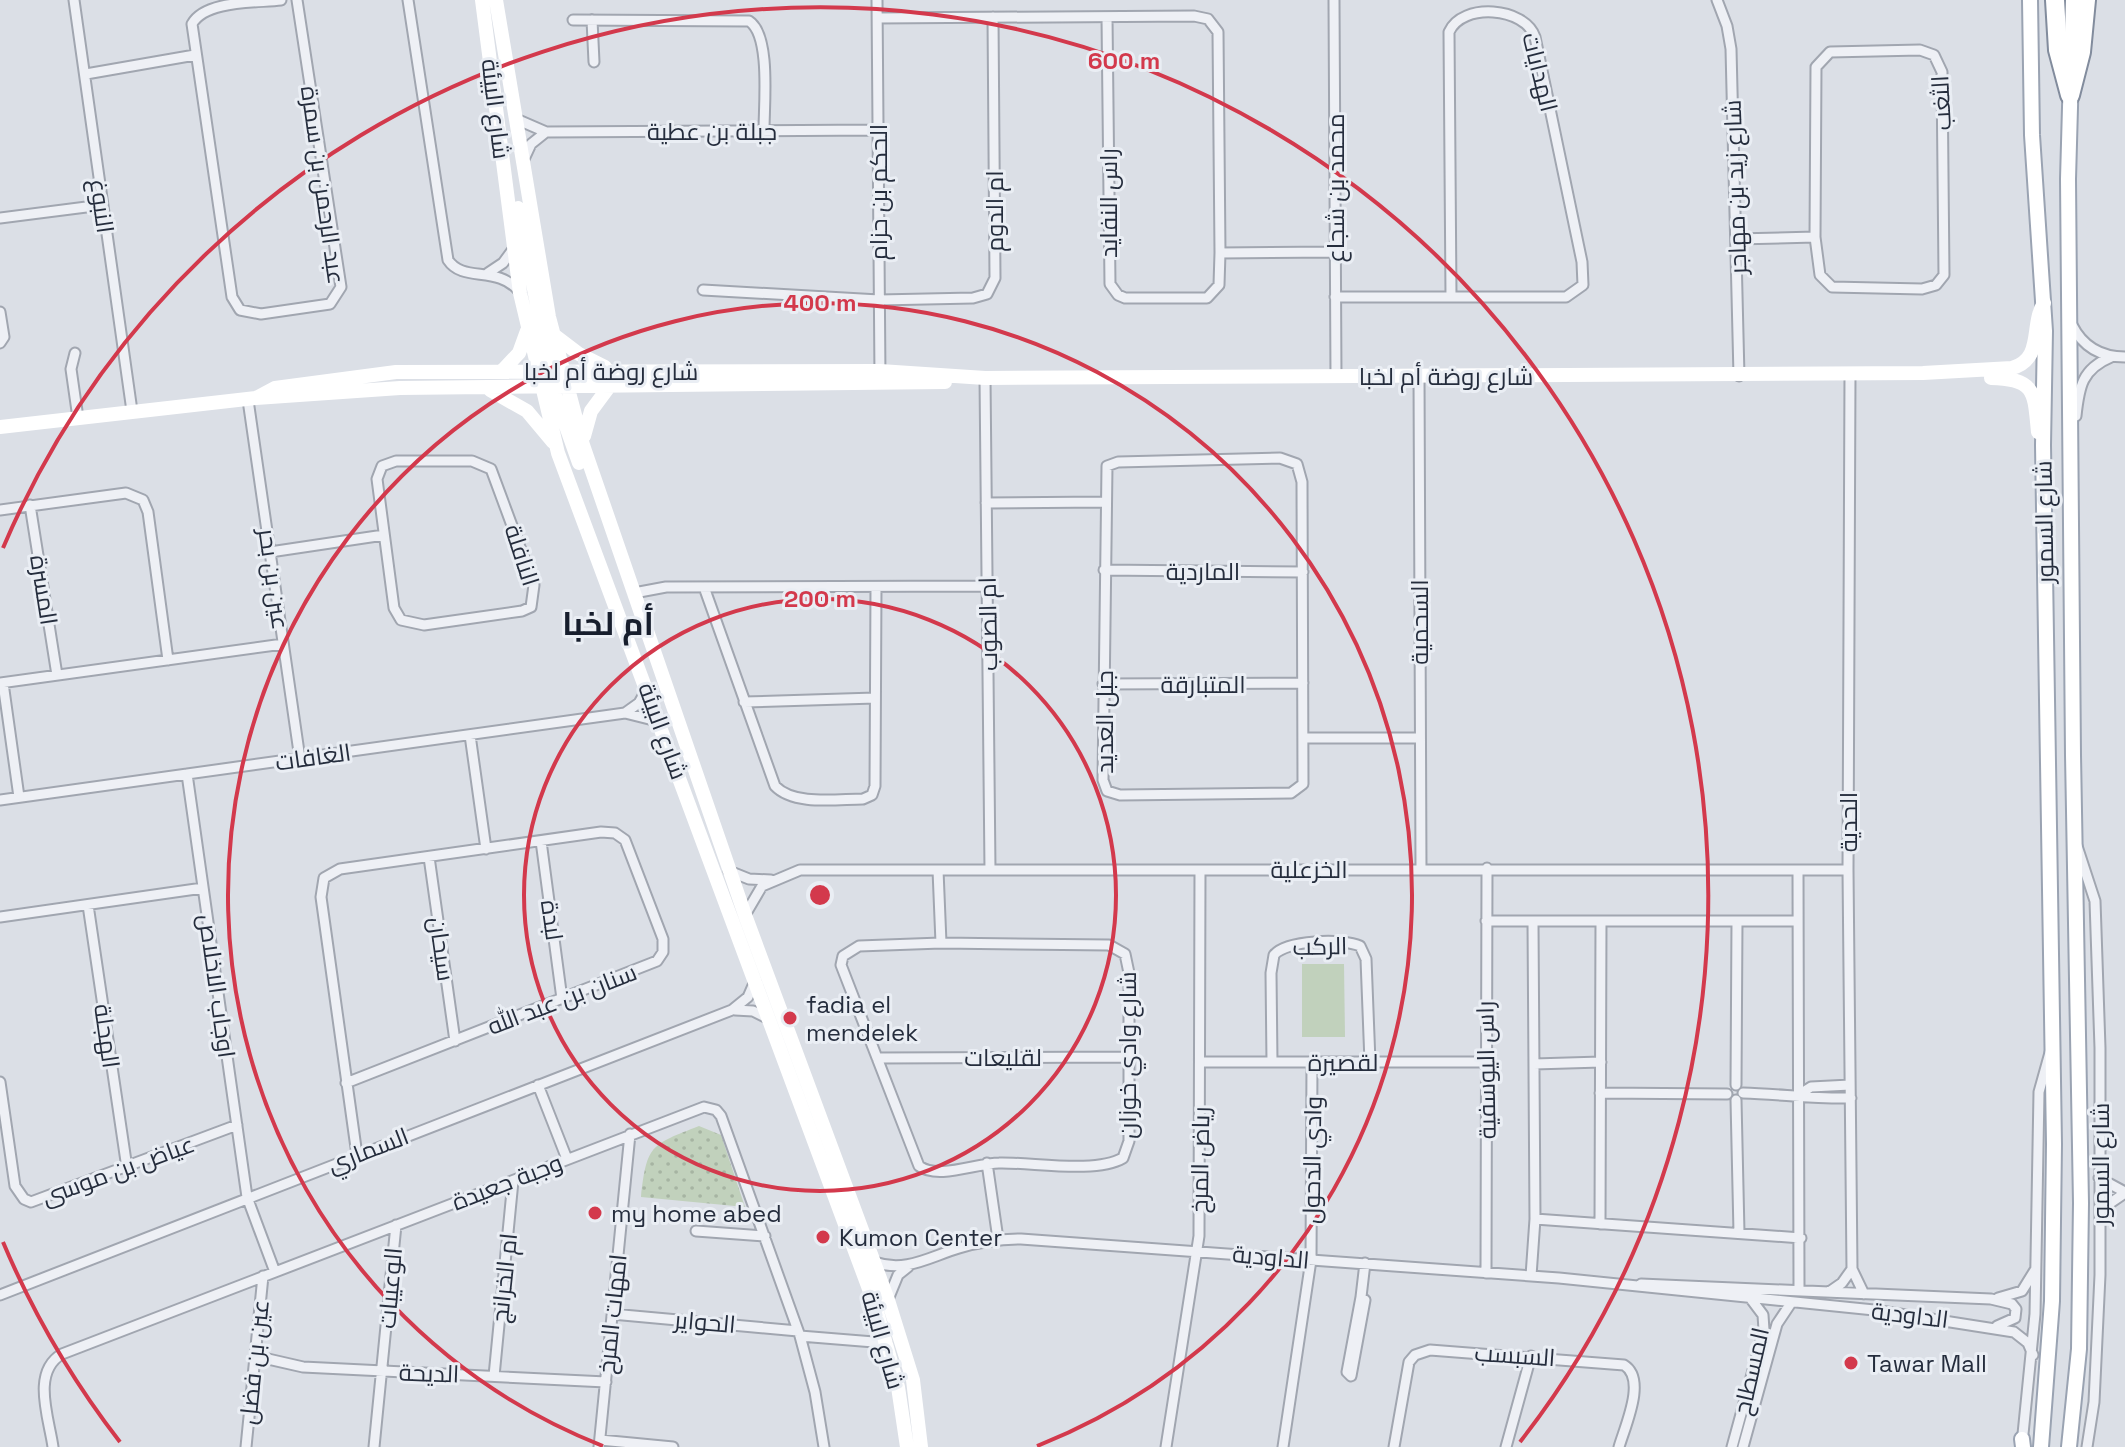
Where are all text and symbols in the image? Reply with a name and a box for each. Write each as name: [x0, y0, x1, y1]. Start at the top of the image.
street label: الهدايات: [1515, 29, 1565, 115]
text: 600 m: [1088, 45, 1160, 76]
street label: شارع البيئة: [473, 57, 518, 161]
street label: الثغب: [1924, 75, 1958, 131]
street label: عبد الرحمن بن سمرة: [294, 84, 352, 286]
street label: شارع زيد بن مهاجر: [1716, 99, 1755, 277]
street label: محمد بن شجاع: [1320, 113, 1352, 263]
street label: جبلة بن عطية: [647, 116, 777, 147]
street label: الحكم بن حزام: [863, 124, 895, 260]
street label: راس النفايد: [1093, 148, 1124, 258]
street label: ام الدوم: [979, 170, 1011, 252]
street label: النبوغ: [82, 177, 121, 235]
text: 400 m: [784, 287, 856, 318]
street label: شارع روضة أم لخبا: [524, 356, 698, 388]
street label: شارع روضة أم لخبا: [1359, 361, 1533, 393]
street label: شارع السمور: [2027, 460, 2062, 586]
street label: النافلة: [498, 520, 546, 590]
street label: عين بن بحر: [251, 525, 296, 631]
street label: المسرة: [23, 553, 65, 627]
street label: الماردية: [1166, 556, 1240, 587]
street label: ام الصوب: [972, 577, 1005, 671]
street label: السحمية: [1404, 579, 1435, 665]
text: 200 m: [784, 583, 856, 614]
district label: أم لخبا: [562, 603, 654, 646]
street label: المتبارقة: [1160, 669, 1246, 700]
street label: جبل العديد: [1089, 670, 1120, 774]
street label: شارع البيئة: [630, 678, 695, 784]
street label: الغافات: [273, 736, 353, 778]
street label: الحدية: [1833, 792, 1864, 852]
street label: الخزعلية: [1270, 854, 1348, 885]
centre of rings: [806, 881, 834, 909]
street label: لبدة: [534, 898, 570, 942]
street label: اوجاب الاخلاص: [192, 912, 242, 1060]
street label: سيحان: [422, 915, 462, 983]
street label: الركب: [1292, 930, 1348, 962]
street label: سنان بن عبد الله: [483, 956, 641, 1042]
street label: شارع وادي خوزان: [1112, 971, 1146, 1139]
place label: fadia el mendelek: [806, 989, 918, 1048]
street label: راس اليوسفية: [1469, 1001, 1503, 1139]
street label: الهجلة: [87, 1002, 127, 1070]
marker: fadia el mendelek: [781, 1009, 799, 1027]
street label: لقليعات: [964, 1042, 1042, 1073]
street label: لقصيرة: [1308, 1047, 1378, 1078]
street label: وادي الدحول: [1295, 1096, 1332, 1224]
street label: شارع السمور: [2085, 1103, 2117, 1227]
street label: رياض المرخ: [1184, 1106, 1217, 1214]
street label: السماري: [323, 1120, 414, 1182]
street label: عياض بن موسى: [37, 1128, 199, 1212]
street label: وجبة جعيدة: [447, 1147, 567, 1217]
place label: my home abed: [611, 1198, 782, 1229]
marker: my home abed: [586, 1204, 604, 1222]
place label: Kumon Center: [839, 1222, 1002, 1253]
marker: Kumon Center: [814, 1228, 832, 1246]
street label: ام الخرانج: [484, 1231, 525, 1325]
street label: الداودية: [1231, 1238, 1311, 1276]
street label: الوعيبات: [371, 1246, 409, 1330]
street label: امهات المرخ: [590, 1253, 635, 1376]
street label: شارع البيئة: [853, 1287, 912, 1393]
street label: الداودية: [1870, 1295, 1950, 1335]
street label: عين بن فضل: [232, 1298, 276, 1426]
street label: الحواير: [671, 1304, 737, 1340]
street label: المسطاح: [1726, 1324, 1777, 1418]
street label: السبسب: [1474, 1337, 1556, 1373]
place label: Tawar Mall: [1867, 1348, 1987, 1379]
marker: Tawar Mall: [1842, 1354, 1860, 1372]
street label: الديحة: [398, 1356, 460, 1390]

